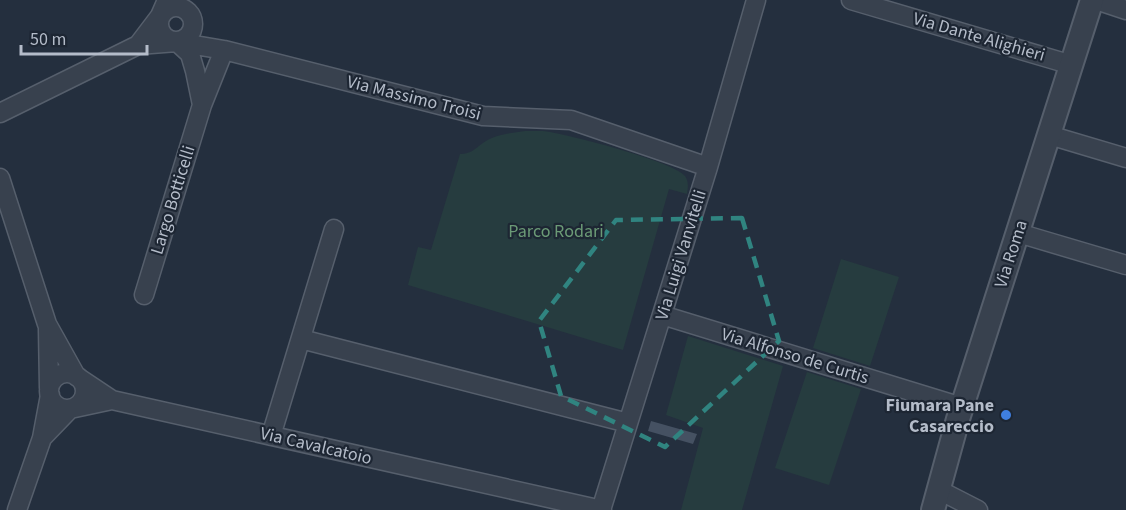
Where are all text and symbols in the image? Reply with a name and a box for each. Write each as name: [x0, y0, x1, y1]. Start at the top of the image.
street label: Via Dante Alighieri: [910, 6, 1048, 68]
scale bar: [21, 18, 147, 56]
text: 50 m: [30, 27, 66, 52]
street label: Via Massimo Troisi: [344, 69, 484, 127]
street label: Largo Botticelli: [145, 142, 201, 258]
street label: Via Luigi Vanvitelli: [649, 187, 713, 323]
street label: Via Roma: [988, 217, 1034, 291]
park label: Parco Rodari: [508, 219, 604, 244]
street label: Via Alfonso de Curtis: [718, 322, 872, 390]
place label: Fiumara Pane Casareccio: [885, 393, 994, 439]
marker: Fiumara Pane Casareccio: [999, 408, 1013, 422]
street label: Via Cavalcatoio: [258, 421, 374, 471]

